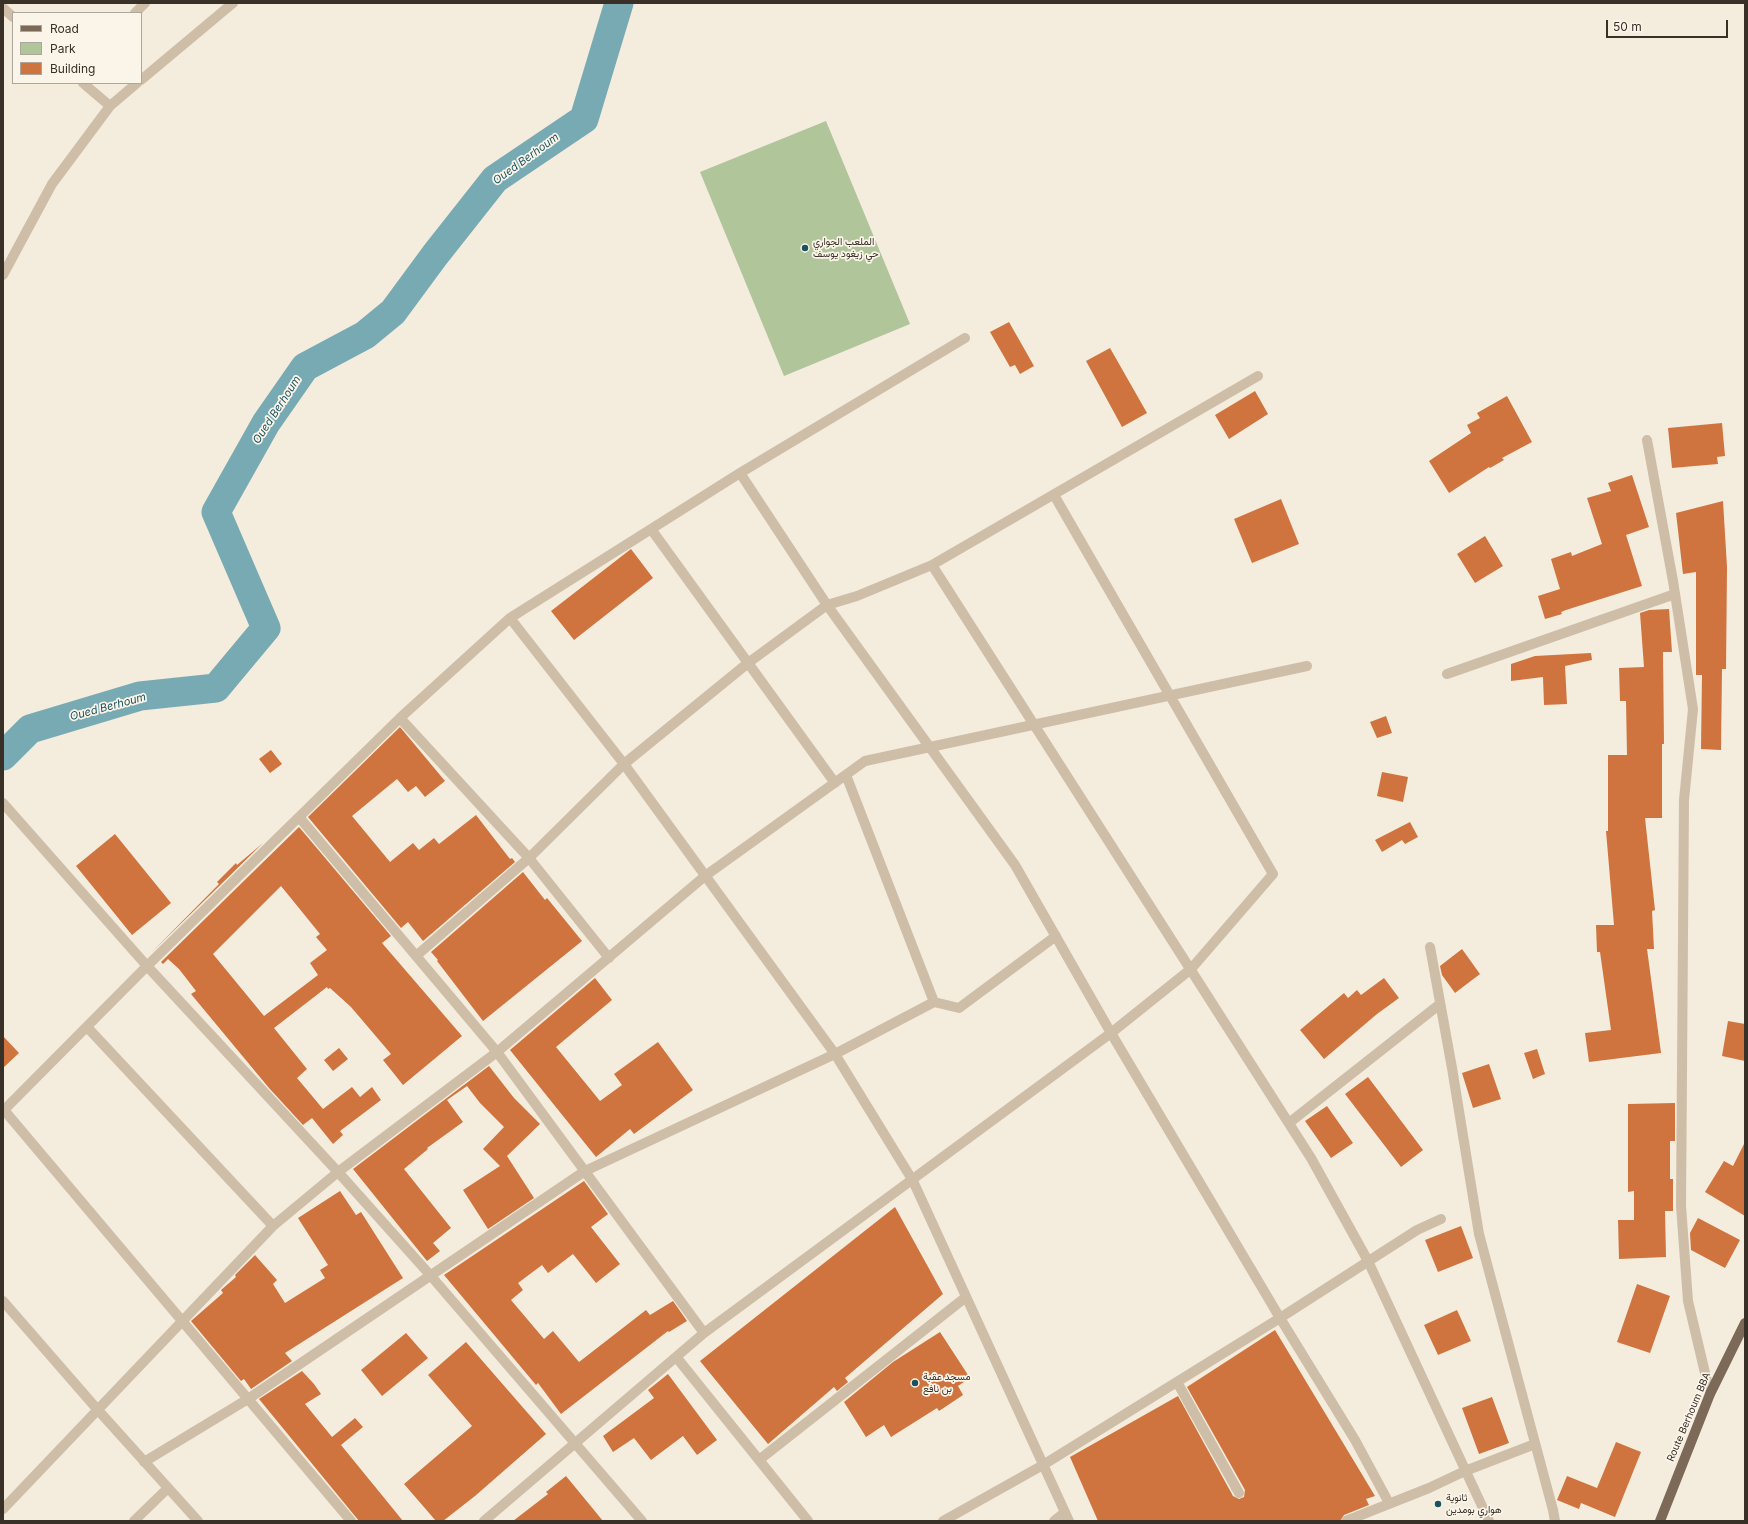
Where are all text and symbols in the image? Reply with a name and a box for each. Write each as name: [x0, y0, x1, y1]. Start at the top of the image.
legend: [12, 12, 142, 84]
scale bar: [1608, 12, 1730, 38]
text: 50 m: [1613, 19, 1642, 34]
text: Road: [50, 21, 79, 36]
text: Park: [50, 41, 76, 56]
text: Building: [50, 61, 95, 76]
water label: Oued Berhoum: [490, 131, 562, 187]
place label: الملعب الجواري حي زيغود يوسف: [813, 236, 879, 260]
marker: الملعب الجواري حي زيغود يوسف: [800, 243, 810, 253]
water label: Oued Berhoum: [250, 374, 304, 446]
water label: Oued Berhoum: [69, 691, 147, 723]
place label: مسجد عقبة بن نافع: [923, 1371, 971, 1394]
street label: Route Berhoum BBA: [1665, 1371, 1713, 1463]
marker: مسجد عقبة بن نافع: [910, 1378, 920, 1388]
place label: ثانوية هواري بومدين: [1446, 1492, 1502, 1516]
marker: ثانوية هواري بومدين: [1433, 1499, 1443, 1509]

